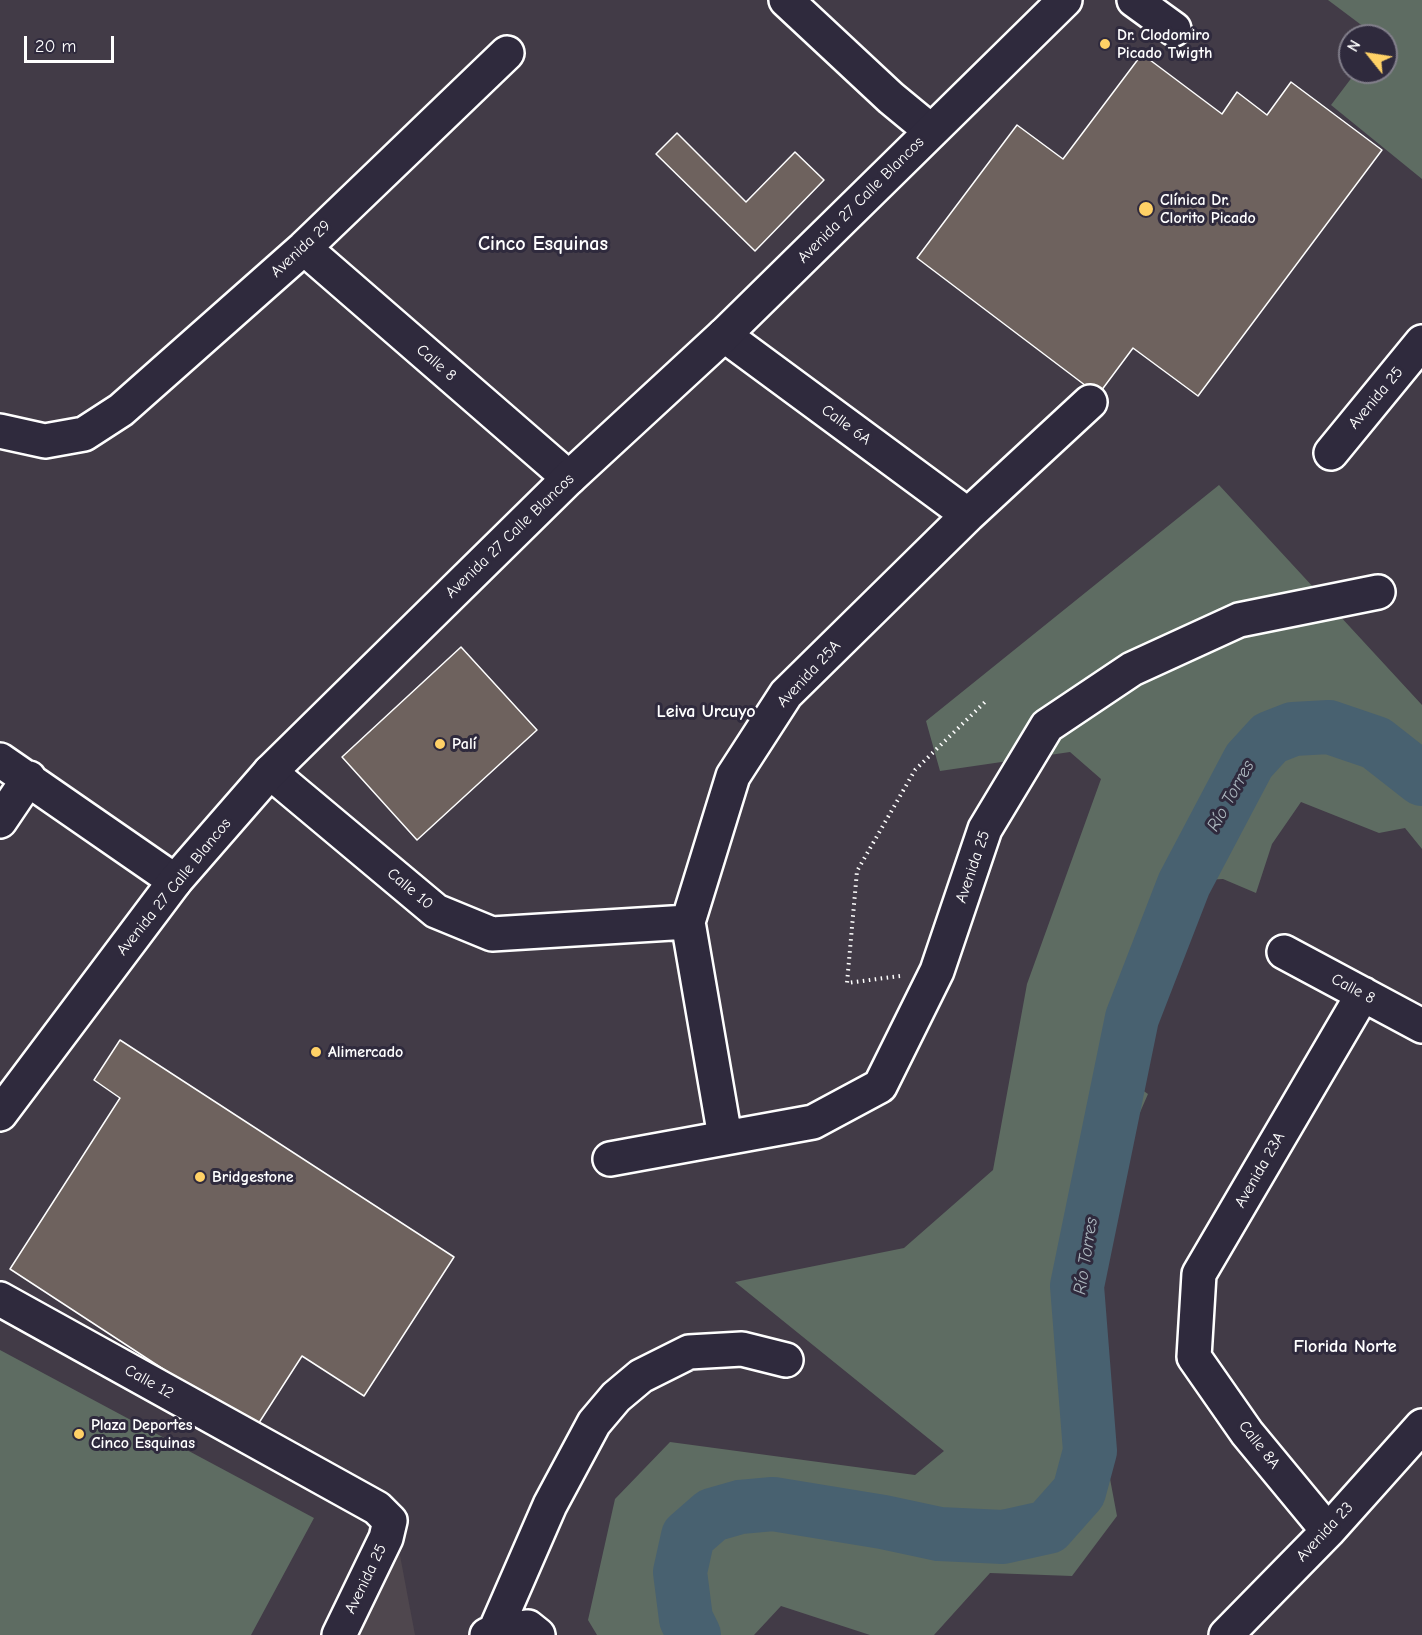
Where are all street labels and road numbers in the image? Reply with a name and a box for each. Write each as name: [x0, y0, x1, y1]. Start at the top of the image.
street label: Avenida 27 Calle Blancos: [794, 133, 928, 267]
street label: Avenida 29: [267, 216, 335, 282]
street label: Calle 8: [412, 340, 460, 386]
street label: Avenida 25: [1344, 363, 1408, 433]
street label: Calle 6A: [818, 401, 874, 449]
street label: Avenida 27 Calle Blancos: [442, 470, 578, 602]
street label: Avenida 25A: [773, 637, 845, 711]
street label: Avenida 27 Calle Blancos: [113, 814, 235, 960]
street label: Avenida 25: [952, 828, 994, 906]
street label: Calle 10: [383, 864, 437, 914]
street label: Calle 8: [1328, 970, 1378, 1008]
street label: Avenida 23A: [1231, 1129, 1289, 1211]
street label: Calle 12: [121, 1361, 177, 1403]
street label: Calle 8A: [1234, 1417, 1284, 1473]
street label: Avenida 23: [1293, 1498, 1357, 1566]
street label: Avenida 25: [341, 1541, 391, 1617]

